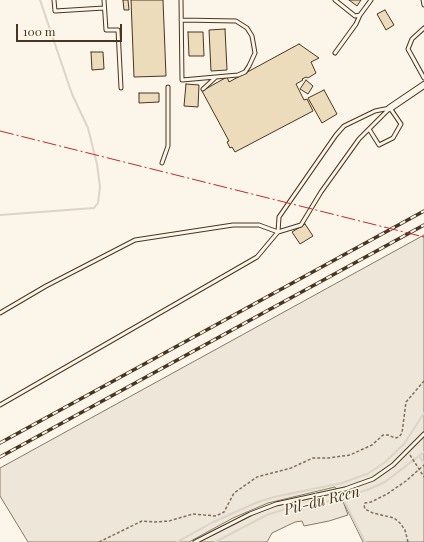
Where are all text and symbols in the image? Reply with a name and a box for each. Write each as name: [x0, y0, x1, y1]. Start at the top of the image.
scale bar: [18, 16, 124, 42]
text: 100 m: [23, 23, 55, 39]
water label: Pil-du Reen: [282, 483, 362, 519]

